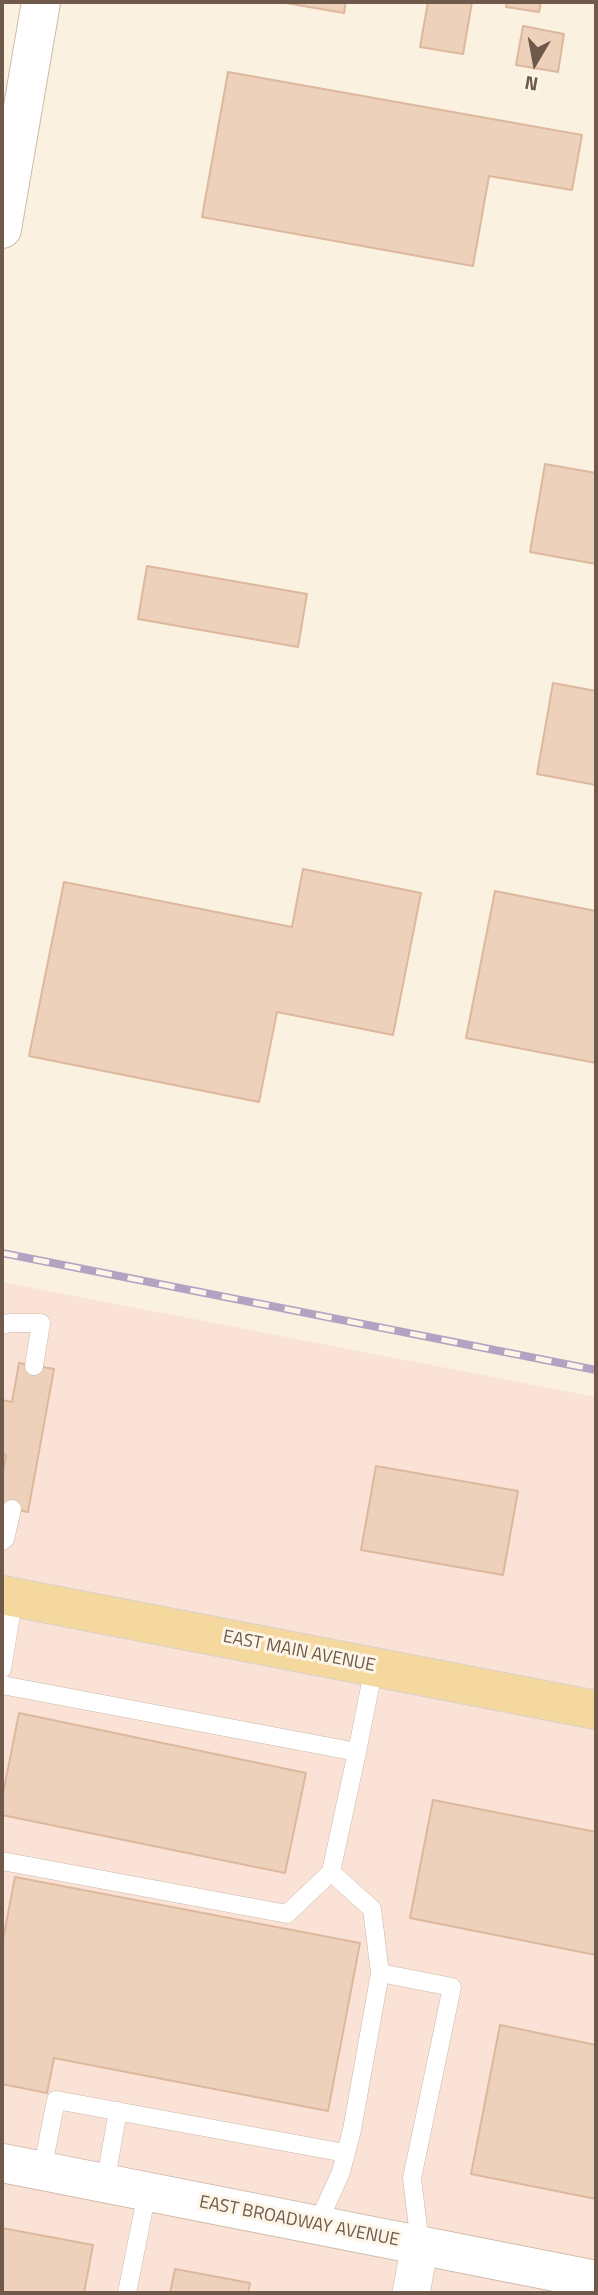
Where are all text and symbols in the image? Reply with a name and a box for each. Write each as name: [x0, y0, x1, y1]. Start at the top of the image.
north arrow: [500, 28, 570, 98]
text: N: [522, 69, 540, 100]
street label: EAST MAIN AVENUE: [221, 1627, 377, 1677]
street label: EAST BROADWAY AVENUE: [197, 2192, 401, 2252]

